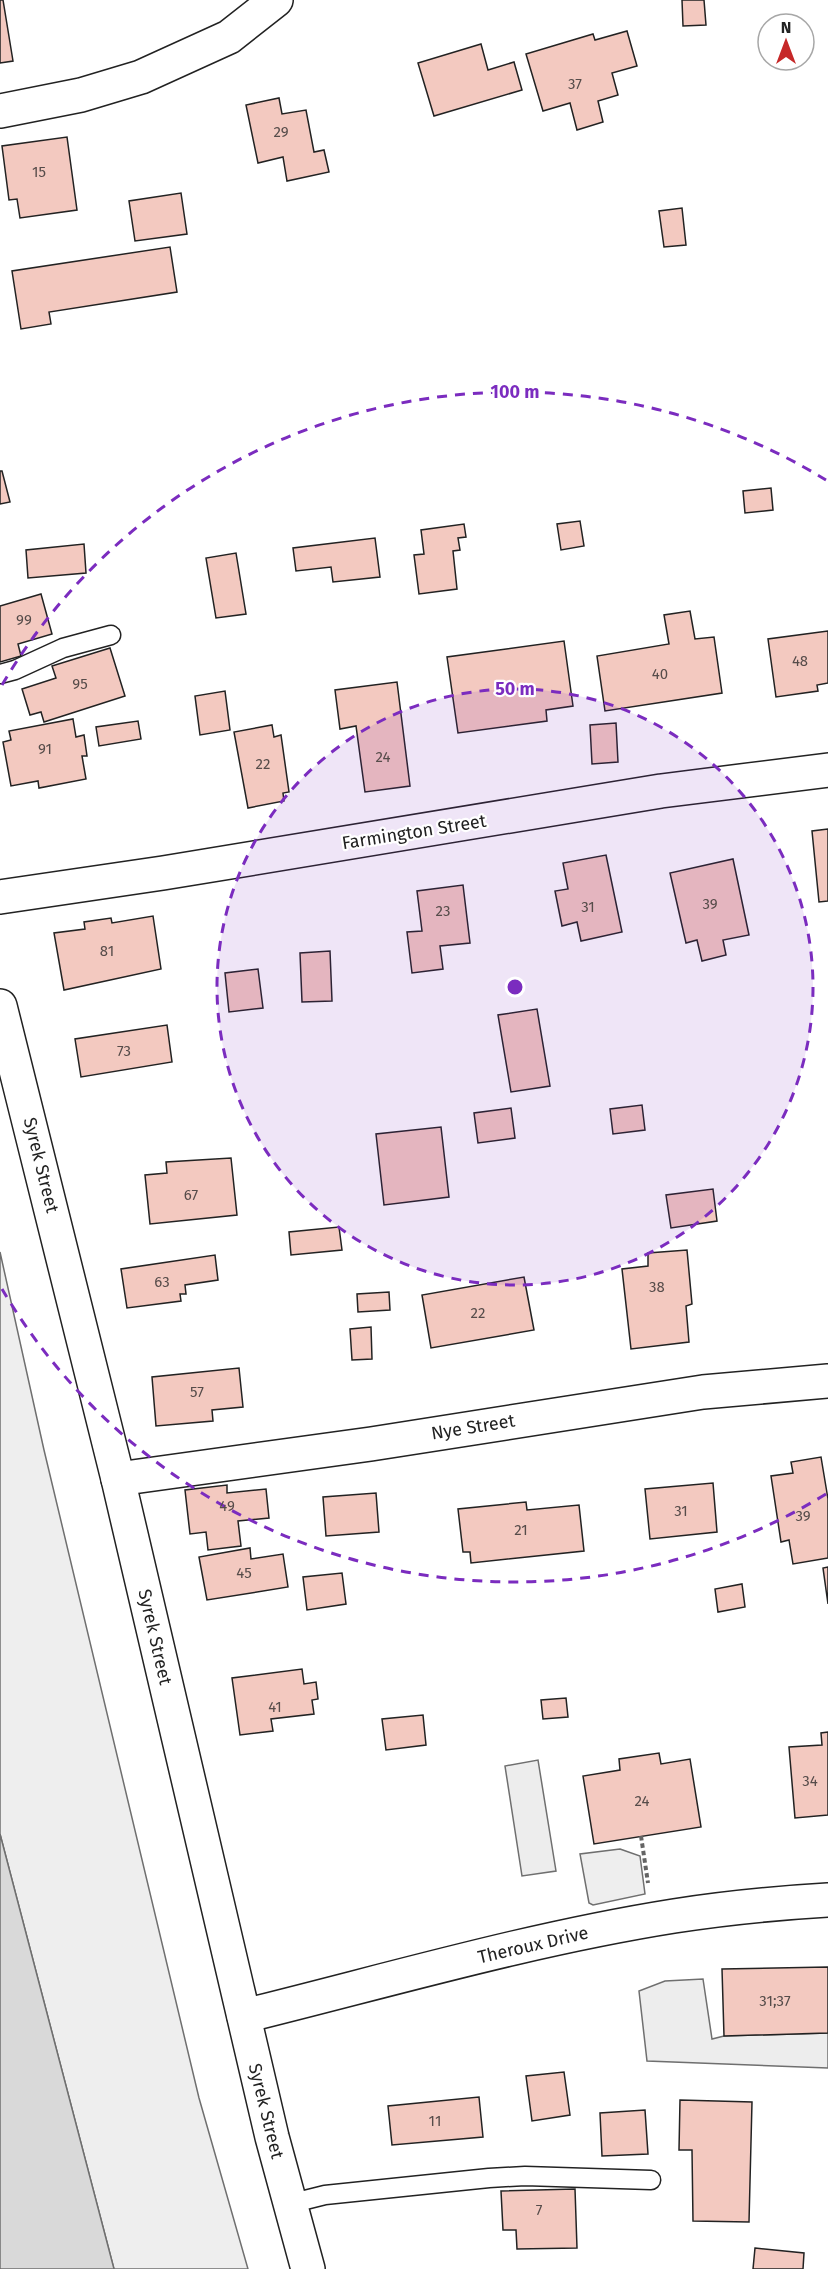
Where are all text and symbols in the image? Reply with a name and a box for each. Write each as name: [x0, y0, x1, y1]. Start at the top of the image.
north arrow: [756, 12, 816, 72]
text: N: [781, 18, 791, 37]
house number: 37: [568, 75, 582, 93]
house number: 29: [273, 123, 289, 141]
house number: 15: [32, 163, 46, 181]
text: 100 m: [491, 381, 539, 403]
house number: 99: [16, 611, 32, 629]
house number: 48: [792, 652, 808, 670]
house number: 40: [652, 665, 668, 683]
house number: 95: [72, 675, 88, 693]
text: 50 m: [495, 678, 535, 700]
house number: 91: [38, 740, 52, 758]
house number: 24: [375, 748, 391, 766]
house number: 22: [256, 755, 270, 773]
street label: Farmington Street: [340, 810, 488, 854]
house number: 39: [702, 895, 718, 913]
house number: 31: [581, 898, 595, 916]
house number: 23: [436, 902, 450, 920]
house number: 81: [100, 942, 114, 960]
centre of rings: [505, 977, 525, 997]
house number: 73: [117, 1042, 131, 1060]
street label: Syrek Street: [19, 1115, 64, 1215]
house number: 67: [184, 1186, 198, 1204]
house number: 63: [154, 1273, 170, 1291]
house number: 38: [649, 1278, 665, 1296]
house number: 22: [471, 1304, 485, 1322]
house number: 57: [190, 1383, 204, 1401]
street label: Nye Street: [430, 1409, 517, 1444]
house number: 49: [219, 1497, 235, 1515]
house number: 31: [674, 1502, 688, 1520]
house number: 39: [795, 1507, 811, 1525]
house number: 21: [514, 1521, 528, 1539]
house number: 45: [236, 1564, 252, 1582]
street label: Syrek Street: [133, 1587, 177, 1687]
house number: 41: [268, 1698, 282, 1716]
house number: 34: [802, 1772, 818, 1790]
house number: 24: [634, 1792, 650, 1810]
street label: Theroux Drive: [476, 1922, 590, 1968]
house number: 31;37: [759, 1992, 791, 2010]
street label: Syrek Street: [244, 2061, 289, 2161]
house number: 11: [429, 2112, 441, 2130]
house number: 7: [536, 2201, 543, 2219]

